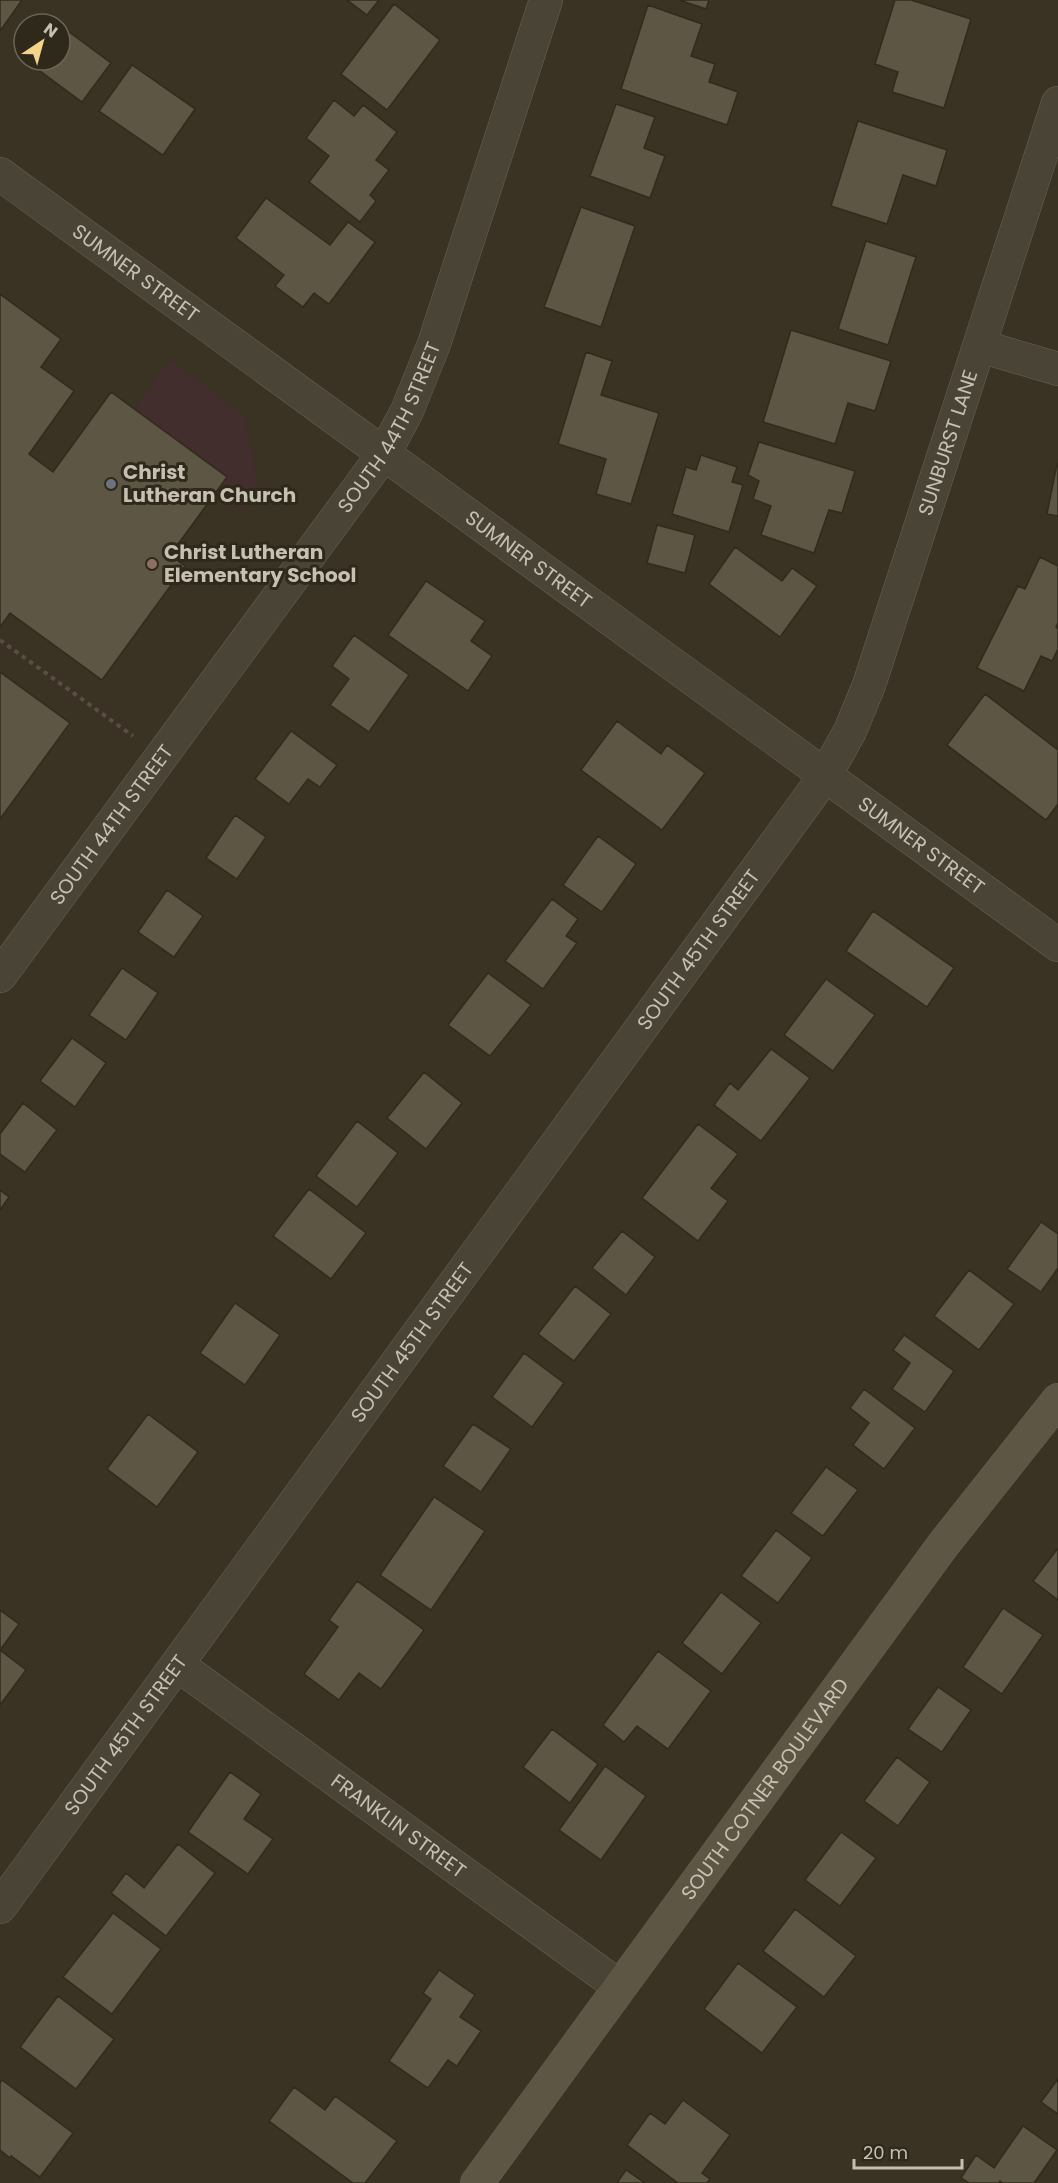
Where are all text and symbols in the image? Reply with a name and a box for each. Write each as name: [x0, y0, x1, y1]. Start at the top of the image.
north arrow: [12, 12, 72, 72]
text: N: [39, 17, 62, 43]
street label: SUMNER STREET: [67, 217, 205, 329]
street label: SOUTH 44TH STREET: [331, 338, 447, 519]
street label: SUNBURST LANE: [911, 366, 984, 519]
place label: Christ Lutheran Church: [123, 458, 296, 509]
marker: Christ Lutheran Church: [104, 477, 118, 491]
street label: SUMNER STREET: [460, 504, 598, 615]
place label: Christ Lutheran Elementary School: [164, 538, 356, 589]
marker: Christ Lutheran Elementary School: [145, 557, 159, 571]
street label: SOUTH 44TH STREET: [43, 739, 180, 910]
street label: SUMNER STREET: [852, 790, 990, 901]
street label: SOUTH 45TH STREET: [630, 864, 766, 1036]
street label: SOUTH 45TH STREET: [344, 1256, 480, 1428]
street label: SOUTH 45TH STREET: [58, 1649, 194, 1821]
street label: SOUTH COTNER BOULEVARD: [674, 1672, 855, 1906]
street label: FRANKLIN STREET: [325, 1767, 472, 1885]
scale bar: [854, 2132, 962, 2170]
text: 20 m: [863, 2140, 908, 2165]

